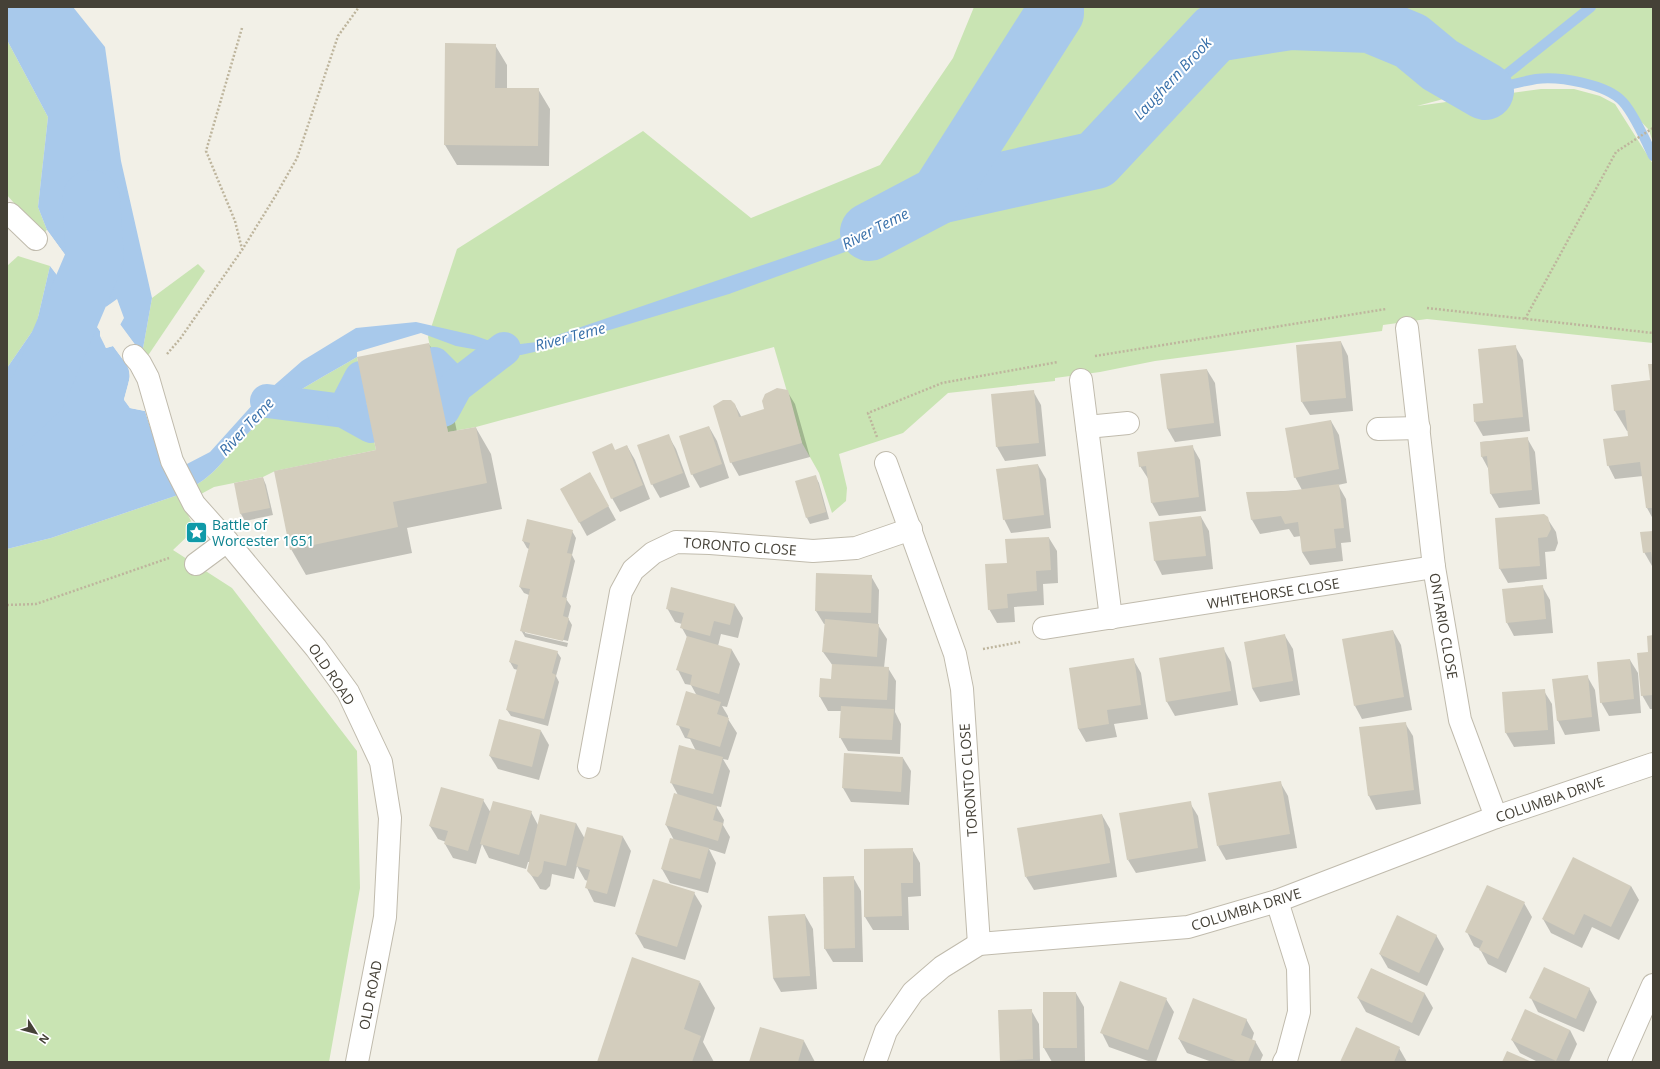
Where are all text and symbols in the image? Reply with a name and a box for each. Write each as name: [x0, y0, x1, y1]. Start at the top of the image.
water label: Laughern Brook: [1129, 32, 1216, 124]
water label: River Teme: [838, 202, 912, 253]
water label: River Teme: [533, 317, 608, 355]
water label: River Teme: [214, 392, 278, 459]
place label: Battle of Worcester 1651: [212, 515, 315, 550]
place icon: Battle of Worcester 1651: [183, 519, 209, 545]
street label: TORONTO CLOSE: [683, 533, 797, 559]
street label: ONTARIO CLOSE: [1425, 571, 1463, 681]
street label: WHITEHORSE CLOSE: [1205, 573, 1341, 613]
street label: OLD ROAD: [304, 639, 360, 709]
street label: TORONTO CLOSE: [955, 723, 981, 837]
street label: COLUMBIA DRIVE: [1493, 771, 1607, 827]
street label: COLUMBIA DRIVE: [1189, 883, 1303, 935]
street label: OLD ROAD: [354, 959, 386, 1031]
north arrow: [16, 1013, 56, 1053]
text: N: [36, 1031, 53, 1047]

